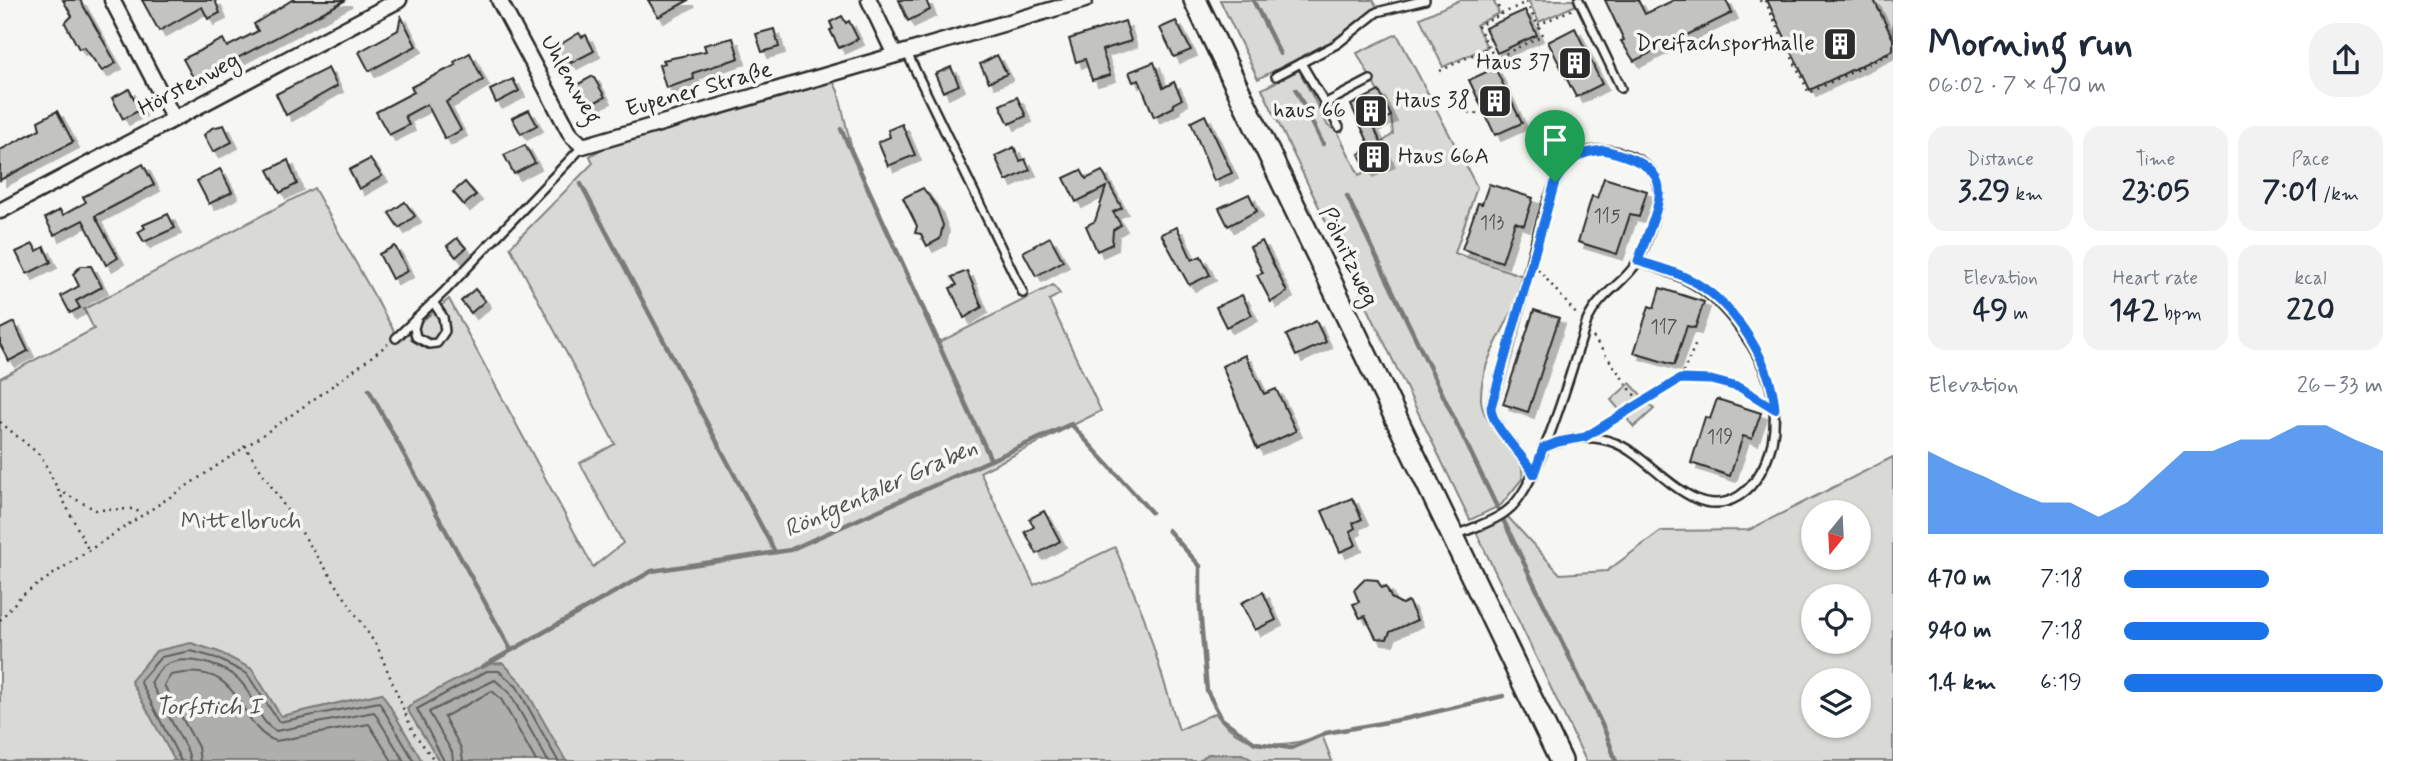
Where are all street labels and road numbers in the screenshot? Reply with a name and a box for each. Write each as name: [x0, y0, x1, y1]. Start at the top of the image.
street label: Uhlenweg: [531, 30, 608, 131]
street label: Hörstenweg: [133, 46, 246, 126]
street label: Eupener Straße: [622, 55, 776, 125]
street label: Pölnitzweg: [1309, 202, 1385, 312]

